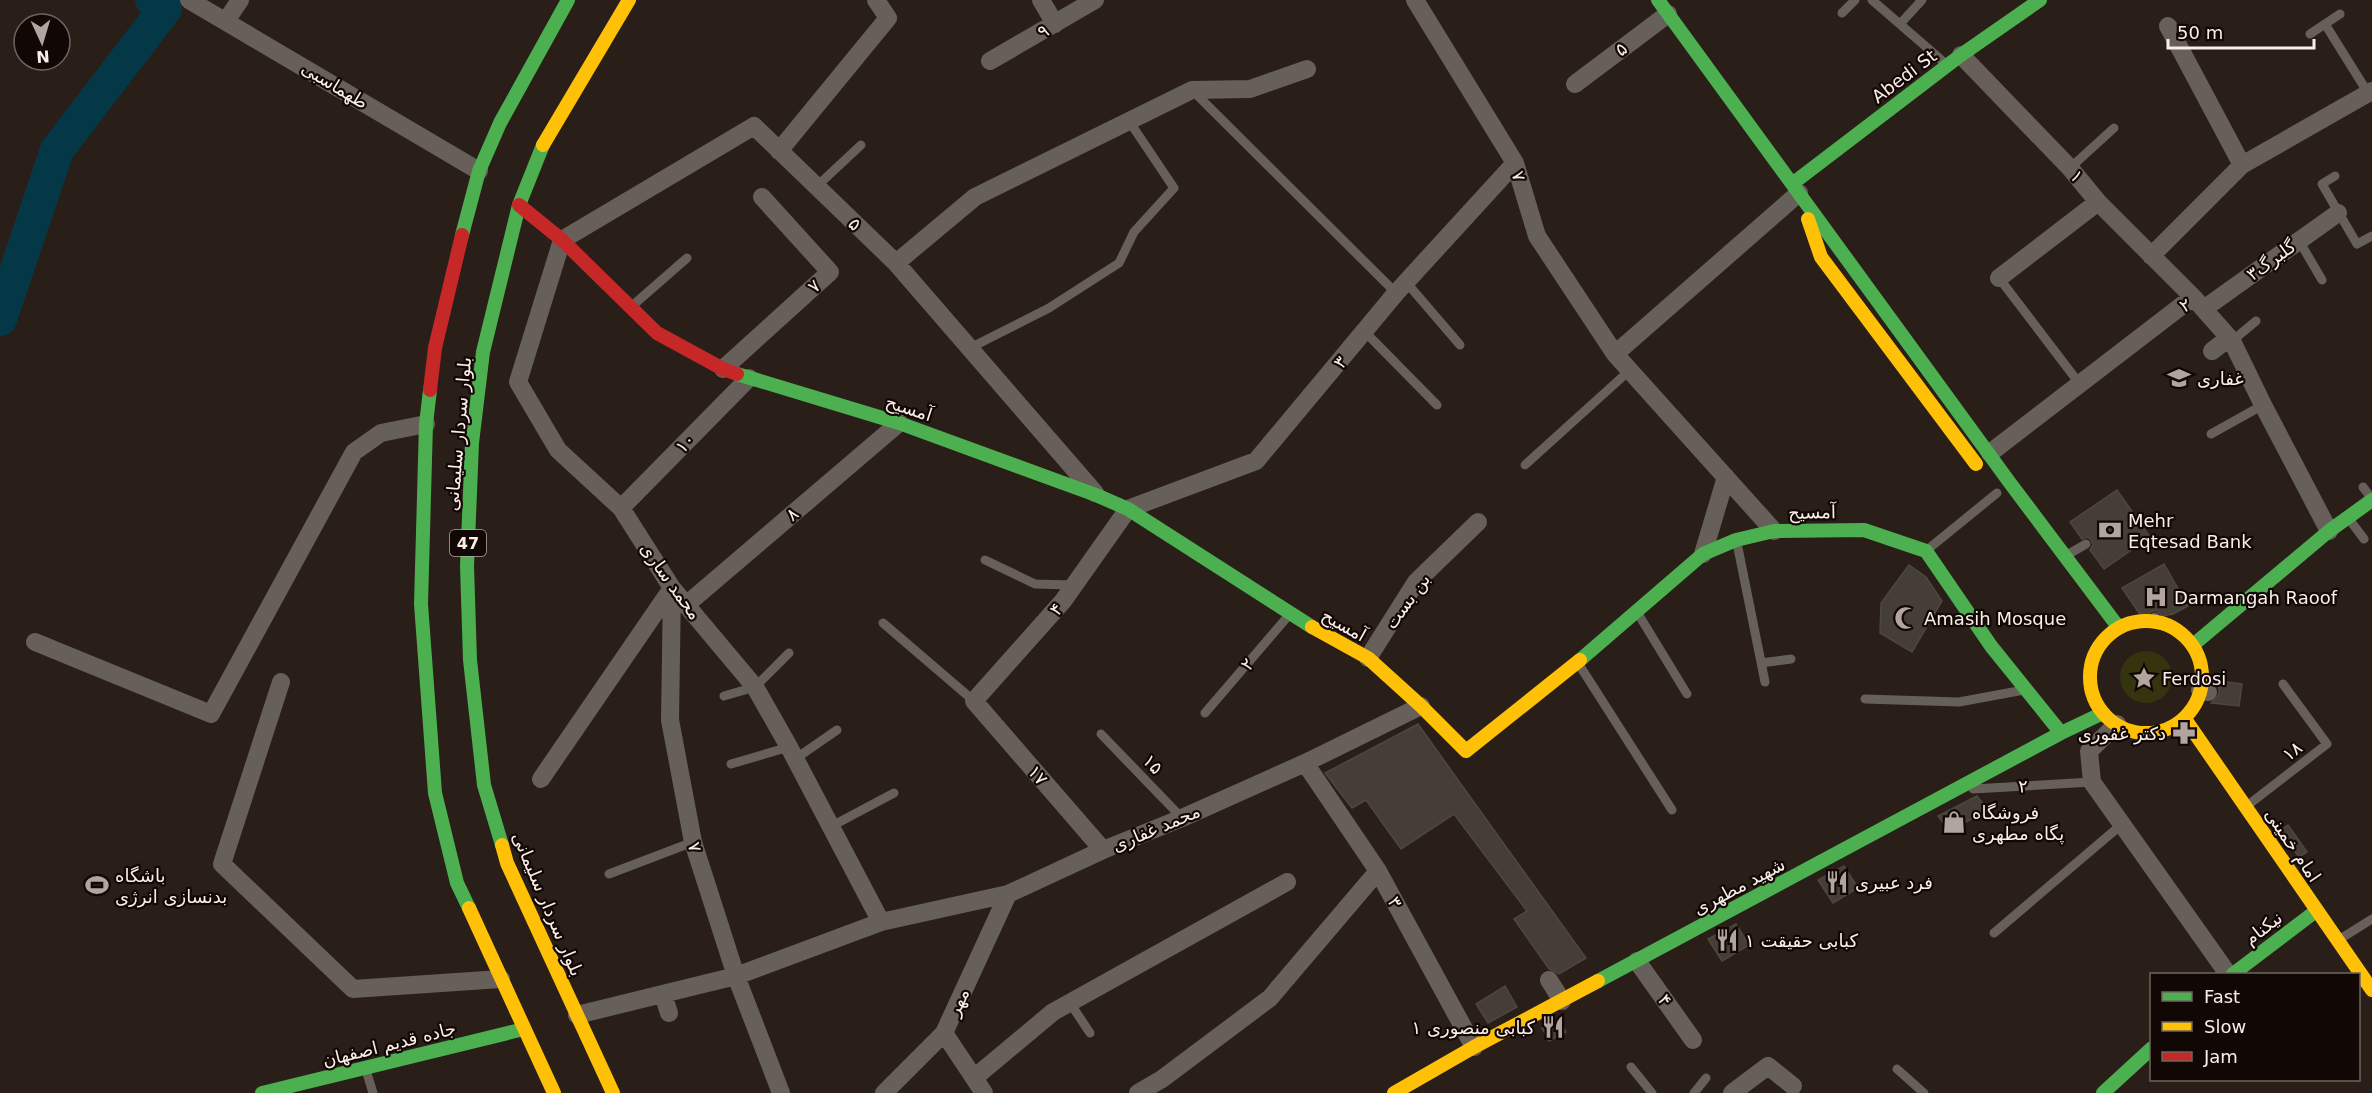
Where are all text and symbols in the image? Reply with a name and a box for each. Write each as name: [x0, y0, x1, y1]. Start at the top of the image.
north arrow: [12, 12, 72, 72]
scale bar: [2168, 12, 2314, 50]
street label: ۹: [1034, 19, 1052, 43]
text: 50 m: [2177, 22, 2223, 43]
street label: ۵: [1611, 38, 1631, 60]
street label: Abedi St: [1868, 45, 1940, 107]
text: N: [36, 47, 50, 66]
street label: طهماسبی: [297, 57, 372, 114]
street label: ۱: [2066, 166, 2088, 186]
street label: ۷: [1508, 168, 1531, 184]
street label: ۵: [844, 213, 866, 235]
street label: گلبرگ۳: [2242, 235, 2301, 286]
street label: ۷: [803, 275, 825, 297]
street label: ۲: [2176, 293, 2194, 317]
street label: ۳: [1329, 351, 1351, 372]
street label: بلوار سردار سلیمانی: [441, 356, 476, 512]
school or university icon: غفاری: [2166, 365, 2192, 391]
place label: غفاری: [2197, 368, 2244, 389]
street label: آمسیح: [883, 390, 936, 427]
street label: ۱۰: [671, 429, 699, 457]
street label: آمسیح: [1788, 500, 1837, 524]
street label: ۸: [782, 503, 803, 525]
place label: Mehr Eqtesad Bank: [2128, 510, 2252, 552]
bank icon: Mehr Eqtesad Bank: [2097, 517, 2123, 543]
road number: 47: [450, 530, 486, 556]
street label: محمد ساری: [636, 538, 706, 624]
street label: بن بست: [1380, 569, 1435, 633]
hospital icon: Darmangah Raoof: [2143, 584, 2169, 610]
place label: Darmangah Raoof: [2174, 587, 2338, 608]
street label: ۴: [1045, 598, 1067, 620]
street label: آمسیح: [1318, 603, 1371, 647]
mosque icon: Amasih Mosque: [1893, 605, 1919, 631]
place label: Amasih Mosque: [1924, 608, 2066, 629]
street label: ۲: [1236, 654, 1258, 674]
place icon: Ferdosi: [2131, 665, 2157, 691]
place label: Ferdosi: [2162, 668, 2226, 689]
pharmacy icon: دکتر غفوری: [2171, 720, 2197, 746]
place label: دکتر غفوری: [2078, 723, 2166, 745]
street label: ۱۸: [2278, 737, 2306, 765]
street label: ۱۵: [1139, 750, 1167, 778]
street label: ۱۷: [1024, 761, 1052, 789]
street label: ۲: [2018, 775, 2028, 797]
street label: محمد غفاری: [1109, 800, 1203, 856]
place label: فروشگاه پگاه مطهری: [1972, 802, 2064, 845]
street label: امام خمینی: [2261, 804, 2325, 886]
shop icon: فروشگاه پگاه مطهری: [1941, 809, 1967, 835]
street label: بلوار سردار سلیمانی: [507, 829, 588, 980]
street label: ۷: [684, 840, 706, 855]
street label: شهید مطهری: [1690, 853, 1789, 920]
place label: باشگاه بدنسازی انرژی: [115, 865, 227, 908]
restaurant icon: فرد عبیری: [1824, 869, 1850, 895]
sports icon: باشگاه بدنسازی انرژی: [84, 872, 110, 898]
place label: فرد عبیری: [1855, 872, 1933, 894]
street label: ۳: [1383, 893, 1407, 912]
street label: نیکنام: [2240, 907, 2286, 949]
restaurant icon: کبابی حقیقت ۱: [1714, 927, 1740, 953]
place label: کبابی حقیقت ۱: [1745, 930, 1858, 951]
legend: [2150, 973, 2360, 1081]
street label: مهر: [942, 985, 974, 1020]
text: Fast: [2204, 986, 2240, 1007]
street label: ۴: [1654, 990, 1676, 1010]
restaurant icon: کبابی منصوری ۱: [1540, 1014, 1566, 1040]
text: Slow: [2204, 1016, 2246, 1037]
street label: جاده قدیم اصفهان: [320, 1017, 458, 1072]
place label: کبابی منصوری ۱: [1412, 1017, 1535, 1039]
text: Jam: [2203, 1046, 2238, 1067]

